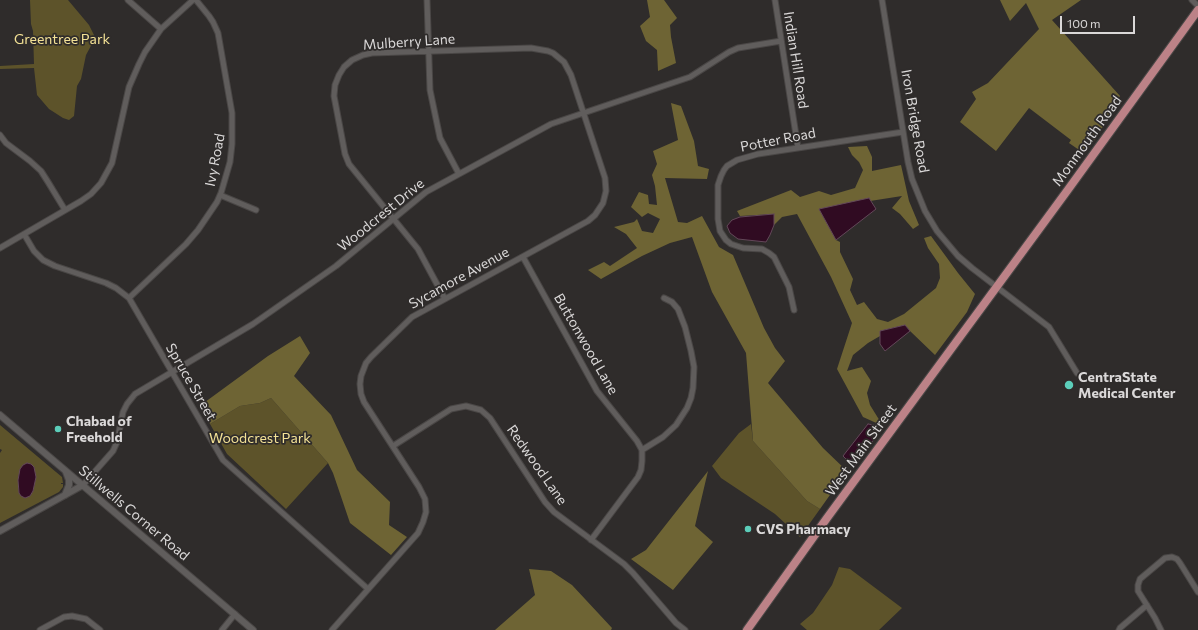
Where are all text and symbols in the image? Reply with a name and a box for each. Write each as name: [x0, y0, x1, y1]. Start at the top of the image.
scale bar: [1062, 8, 1137, 34]
street label: Indian Hill Road: [780, 10, 812, 110]
text: 100 m: [1067, 16, 1101, 30]
street label: Mulberry Lane: [362, 30, 456, 54]
park label: Greentree Park: [14, 31, 110, 47]
street label: Iron Bridge Road: [898, 68, 932, 174]
street label: Monmouth Road: [1049, 93, 1125, 189]
street label: Potter Road: [739, 124, 817, 156]
street label: Ivy Road: [202, 132, 228, 188]
street label: Woodcrest Drive: [334, 175, 428, 255]
street label: Sycamore Avenue: [406, 244, 512, 312]
street label: Buttonwood Lane: [550, 291, 622, 397]
street label: Spruce Street: [162, 340, 220, 424]
place label: CentraState Medical Center: [1078, 369, 1176, 402]
marker: CentraState Medical Center: [1063, 379, 1075, 391]
street label: West Main Street: [822, 401, 900, 499]
place label: Chabad of Freehold: [66, 413, 132, 446]
street label: Redwood Lane: [503, 422, 571, 508]
marker: Chabad of Freehold: [53, 424, 63, 434]
park label: Woodcrest Park: [209, 430, 311, 446]
street label: Stillwells Corner Road: [75, 462, 193, 564]
place label: CVS Pharmacy: [756, 521, 851, 537]
marker: CVS Pharmacy: [743, 524, 753, 534]

